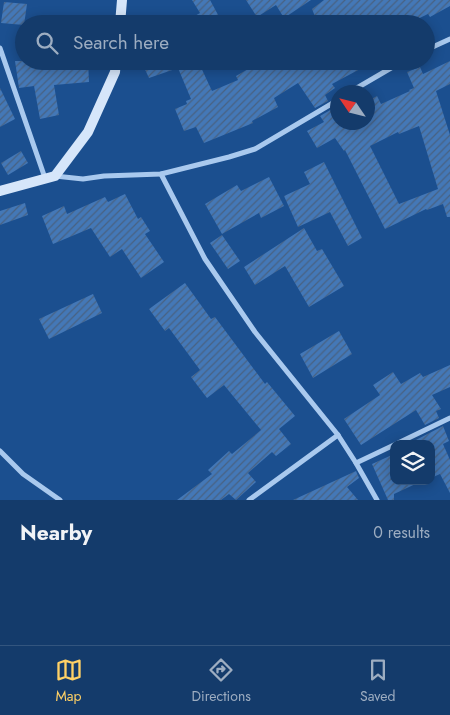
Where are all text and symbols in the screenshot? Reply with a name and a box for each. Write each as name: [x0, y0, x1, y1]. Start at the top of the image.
search box: [15, 15, 435, 70]
icon: search: [33, 29, 61, 57]
text: Search here: [73, 29, 169, 56]
north arrow: [330, 85, 375, 130]
map controls: [390, 440, 435, 485]
button: layers: [390, 440, 435, 485]
text: Nearby: [20, 518, 92, 548]
text: 0 results: [373, 521, 430, 544]
tab: Map: [55, 656, 83, 706]
tab: Directions: [192, 656, 251, 706]
tab: Saved: [360, 656, 395, 706]

